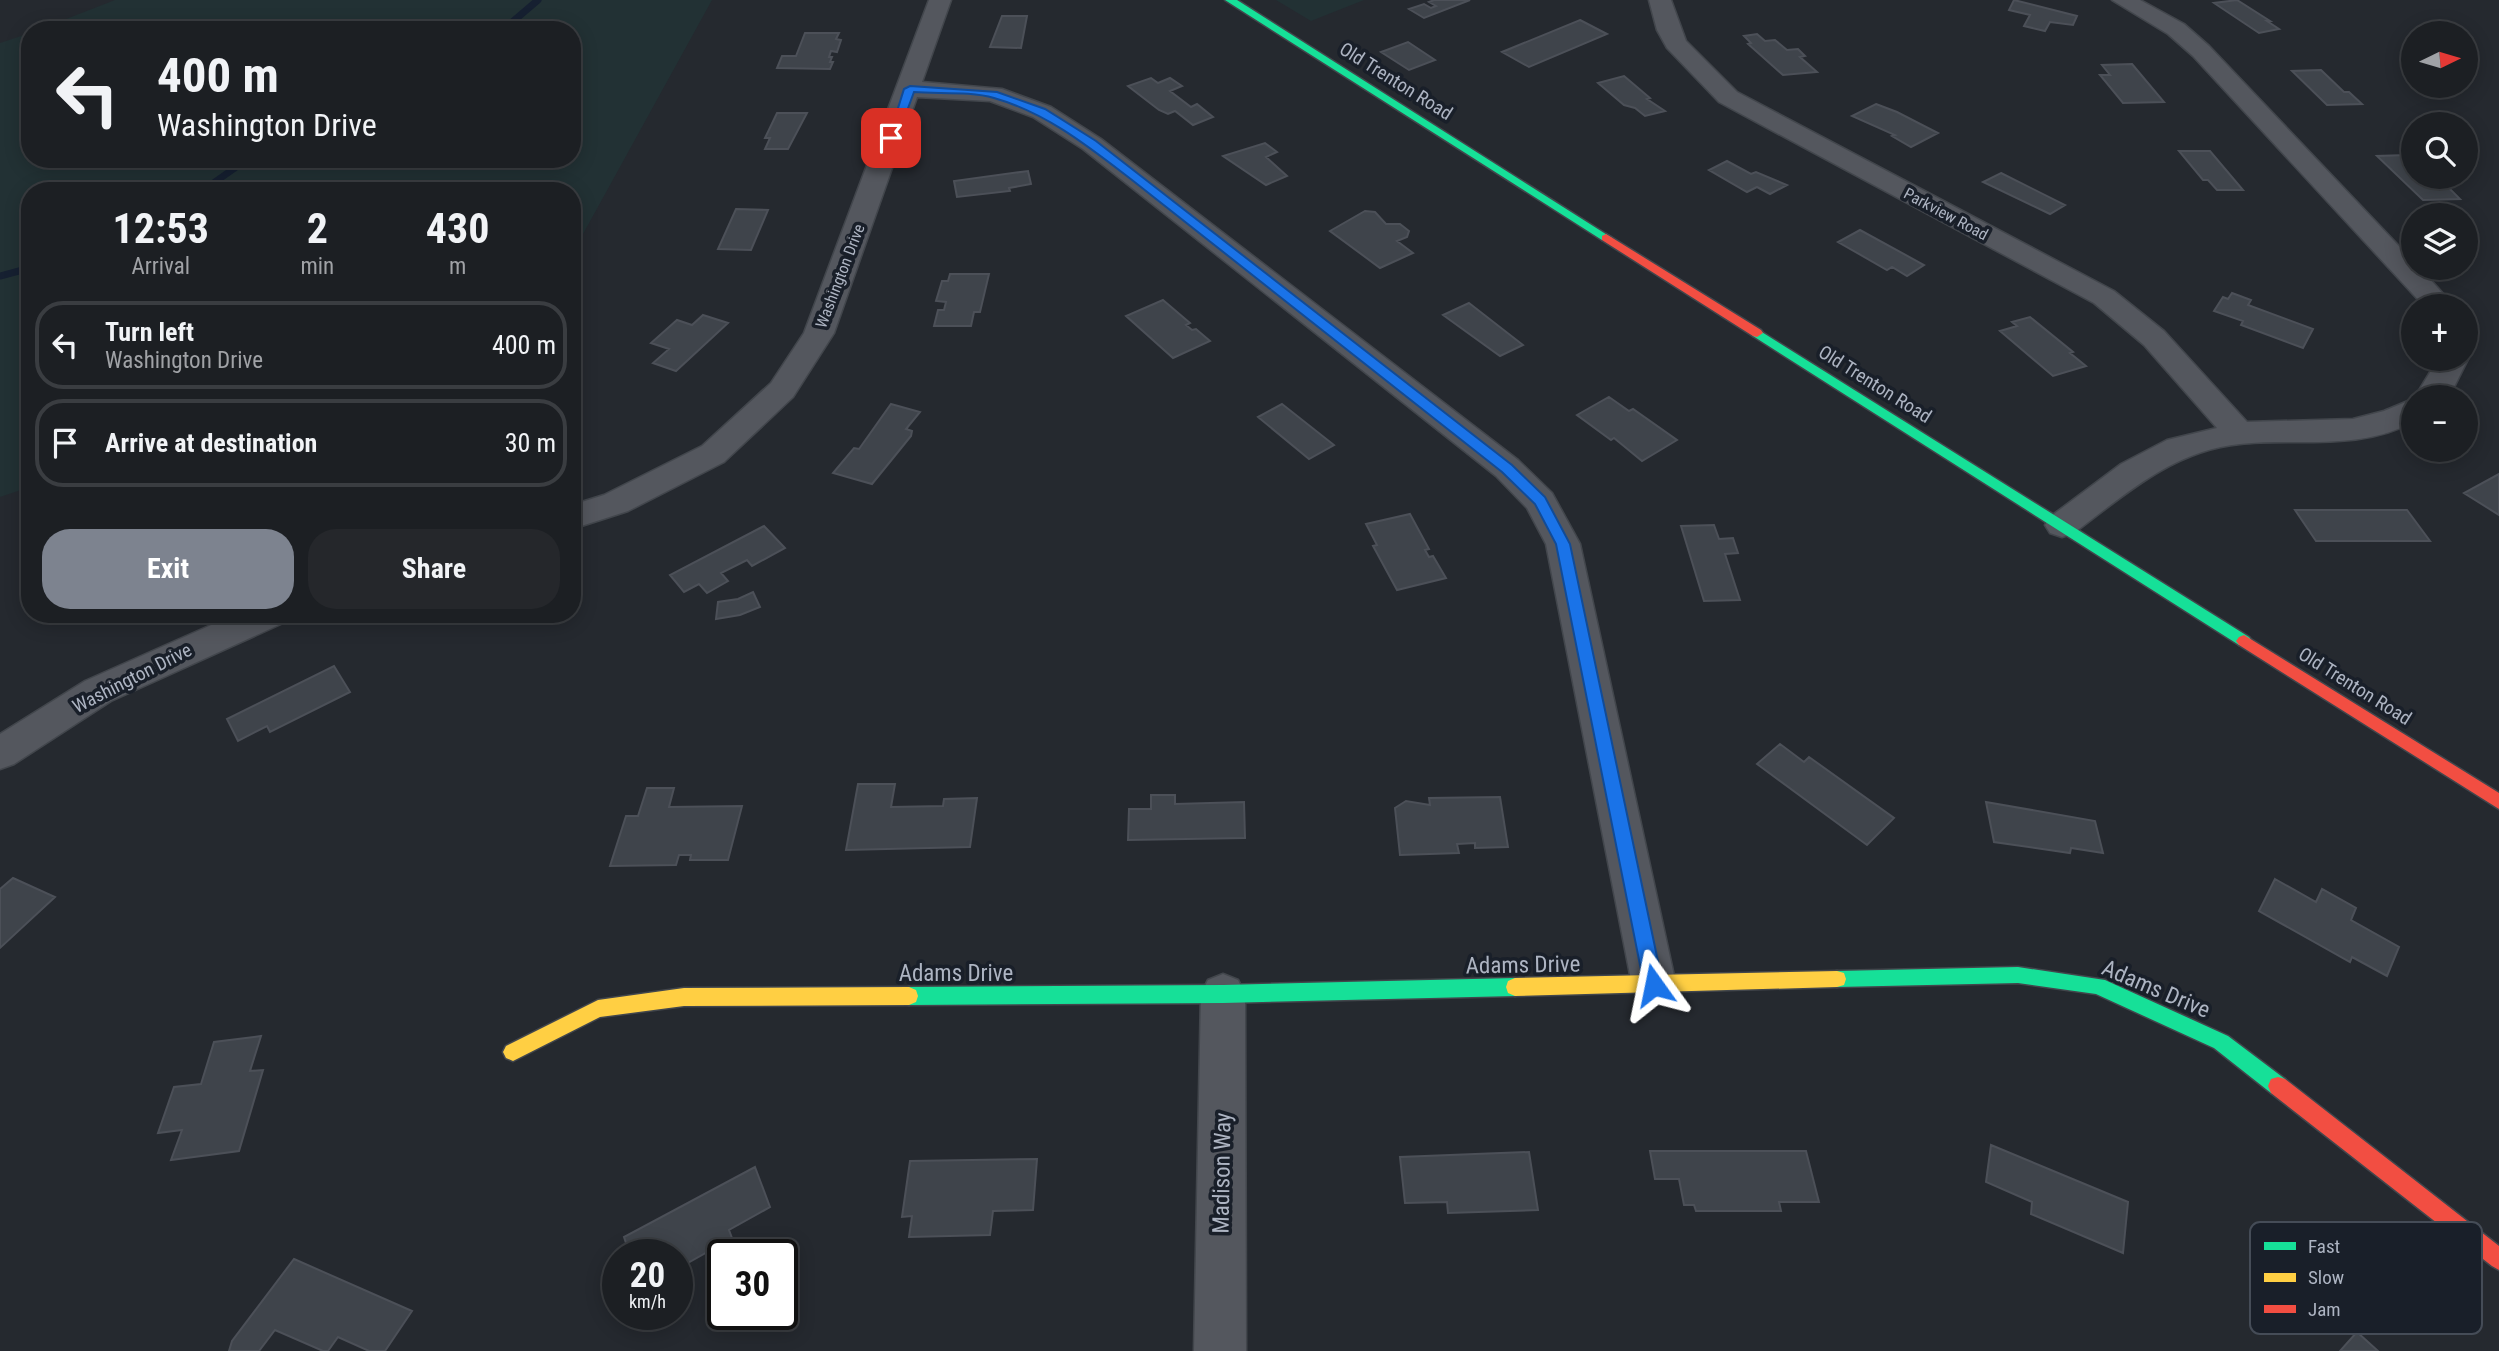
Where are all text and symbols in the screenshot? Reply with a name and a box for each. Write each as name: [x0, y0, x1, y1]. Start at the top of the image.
north arrow: [2401, 21, 2478, 98]
map controls: [2401, 21, 2478, 462]
street label: Old Trenton Road: [1335, 37, 1457, 125]
text: 400 m: [157, 47, 279, 104]
icon: left: [42, 49, 133, 140]
text: Washington Drive: [157, 106, 377, 144]
pin: [861, 108, 921, 168]
button: search: [2401, 112, 2478, 189]
icon: arrive: [872, 119, 910, 157]
street label: Parkview Road: [1901, 184, 1991, 244]
button: layers: [2401, 203, 2478, 280]
text: 12:53: [113, 204, 209, 253]
text: 2: [307, 204, 328, 253]
text: 430: [426, 204, 489, 253]
street label: Washington Drive: [811, 221, 869, 331]
text: Arrival: [131, 253, 190, 280]
text: min: [300, 253, 334, 280]
text: m: [449, 253, 466, 280]
button: +: [2401, 294, 2478, 371]
text: Turn left: [105, 317, 194, 347]
icon: left: [46, 326, 84, 364]
text: 400 m: [492, 330, 556, 360]
street label: Old Trenton Road: [1814, 340, 1936, 428]
text: Washington Drive: [105, 347, 263, 374]
button: −: [2401, 385, 2478, 462]
icon: arrive: [46, 424, 84, 462]
text: Arrive at destination: [105, 428, 317, 458]
text: 30 m: [505, 428, 556, 458]
button: Exit: [42, 529, 294, 609]
button: Share: [308, 529, 560, 609]
street label: Washington Drive: [69, 638, 195, 718]
street label: Old Trenton Road: [2294, 642, 2416, 730]
position arrow: [1617, 948, 1691, 1022]
street label: Adams Drive: [1465, 951, 1581, 979]
street label: Adams Drive: [2098, 954, 2214, 1024]
street label: Adams Drive: [899, 960, 1013, 987]
street label: Madison Way: [1207, 1112, 1237, 1234]
legend: [2250, 1222, 2482, 1334]
text: Fast: [2308, 1235, 2340, 1258]
speed limit sign: 30: [707, 1239, 798, 1330]
text: 20: [630, 1255, 665, 1296]
text: Slow: [2308, 1266, 2344, 1289]
text: km/h: [629, 1291, 666, 1312]
text: Jam: [2308, 1298, 2341, 1321]

